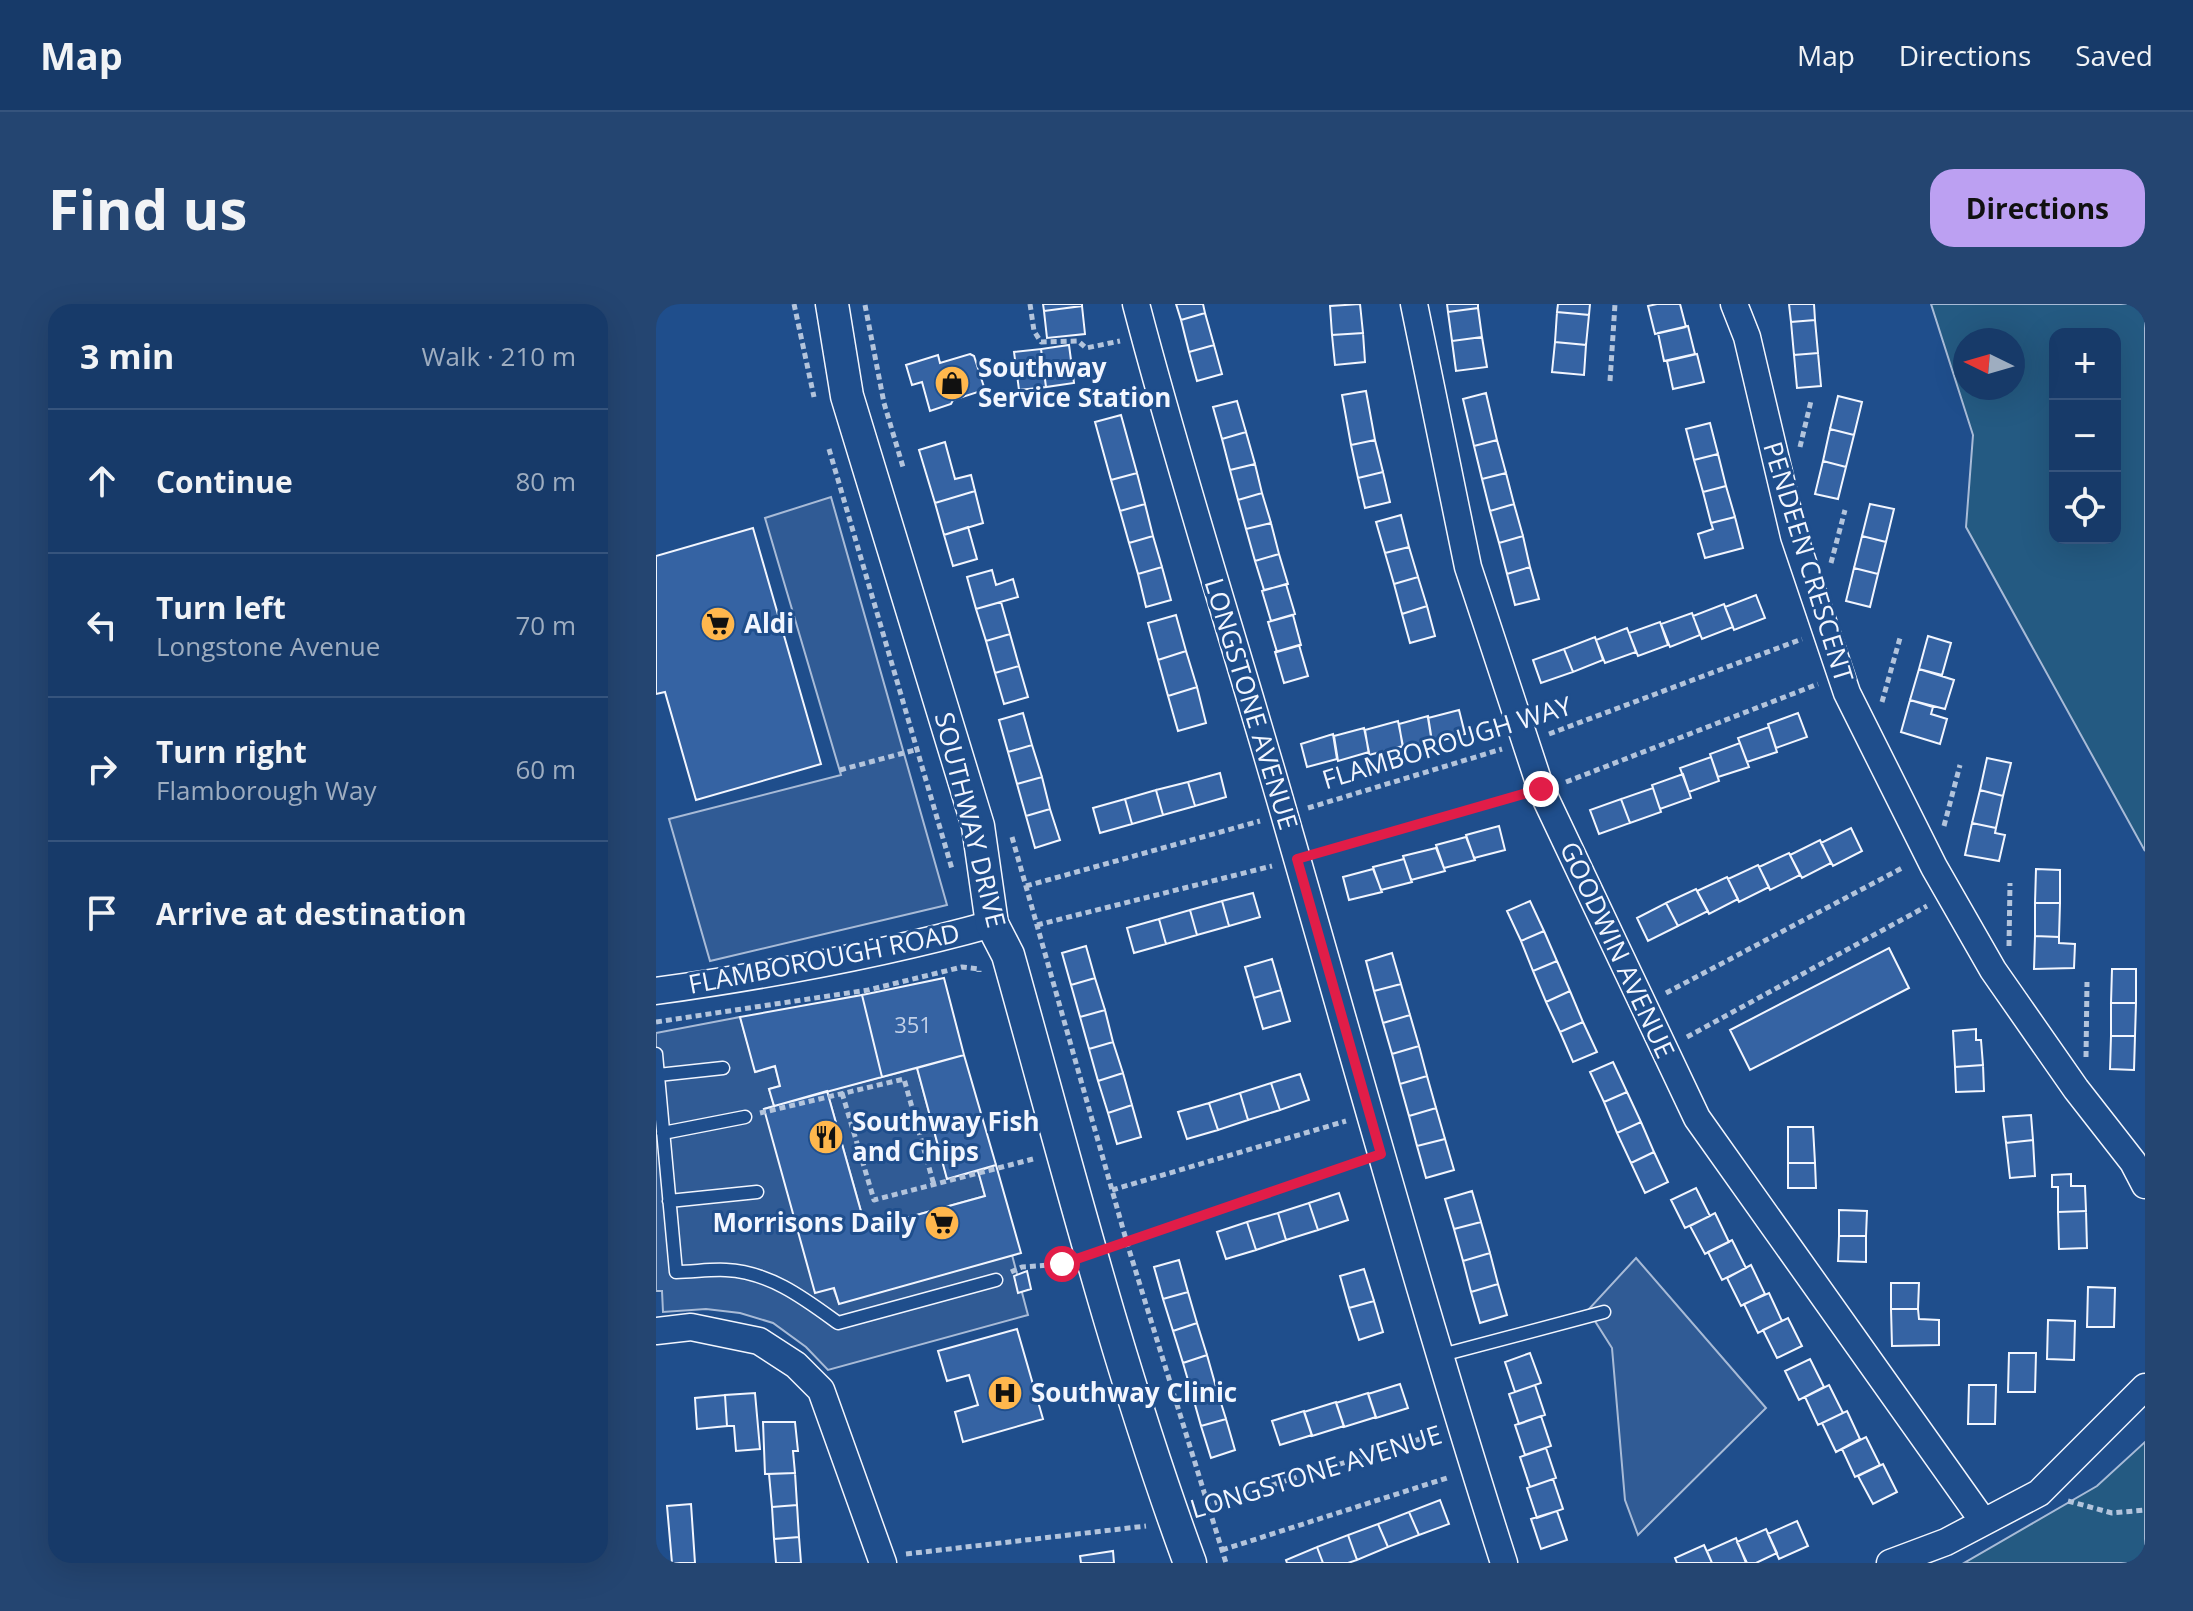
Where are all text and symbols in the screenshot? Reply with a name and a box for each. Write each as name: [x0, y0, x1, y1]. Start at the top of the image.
text: Map: [40, 29, 123, 81]
text: Map: [1797, 36, 1855, 74]
text: Directions: [1899, 36, 2031, 74]
text: Saved: [2075, 36, 2153, 74]
button: Directions: [1930, 169, 2145, 247]
text: Find us: [48, 170, 247, 246]
north arrow: [1953, 328, 2025, 400]
map controls: [2049, 328, 2121, 544]
button: +: [2049, 328, 2121, 400]
text: 3 min: [80, 333, 174, 379]
text: Walk · 210 m: [422, 338, 576, 374]
place label: Southway Service Station: [978, 349, 1171, 415]
shop icon: Southway Service Station: [933, 364, 971, 402]
button: −: [2049, 400, 2121, 472]
street label: PENDEEN CRESCENT: [1755, 437, 1863, 687]
icon: ahead: [80, 459, 124, 503]
text: Continue: [156, 461, 293, 502]
text: 80 m: [515, 463, 576, 499]
button: locate: [2049, 472, 2121, 544]
street label: LONGSTONE AVENUE: [1197, 574, 1307, 834]
text: Turn left: [156, 587, 286, 628]
icon: left: [80, 603, 124, 647]
supermarket icon: Aldi: [699, 605, 737, 643]
place label: Aldi: [744, 605, 794, 641]
text: 70 m: [515, 607, 576, 643]
text: Longstone Avenue: [156, 628, 380, 664]
street label: FLAMBOROUGH WAY: [1318, 687, 1576, 797]
street label: SOUTHWAY DRIVE: [927, 708, 1015, 931]
text: Turn right: [156, 731, 307, 772]
icon: right: [80, 747, 124, 791]
text: 60 m: [515, 751, 576, 787]
route end: [1523, 771, 1559, 807]
text: Flamborough Way: [156, 772, 377, 808]
street label: GOODWIN AVENUE: [1552, 835, 1684, 1064]
icon: arrive: [80, 891, 124, 935]
text: Arrive at destination: [156, 893, 467, 934]
street label: FLAMBOROUGH ROAD: [685, 914, 962, 1002]
house number: 351: [894, 1009, 932, 1039]
place label: Southway Fish and Chips: [852, 1103, 1040, 1169]
restaurant icon: Southway Fish and Chips: [807, 1118, 845, 1156]
place label: Morrisons Daily: [712, 1204, 916, 1240]
supermarket icon: Morrisons Daily: [923, 1204, 961, 1242]
route start: [1044, 1246, 1080, 1282]
hospital icon: Southway Clinic: [986, 1374, 1024, 1412]
place label: Southway Clinic: [1031, 1374, 1237, 1410]
street label: LONGSTONE AVENUE: [1186, 1416, 1446, 1526]

